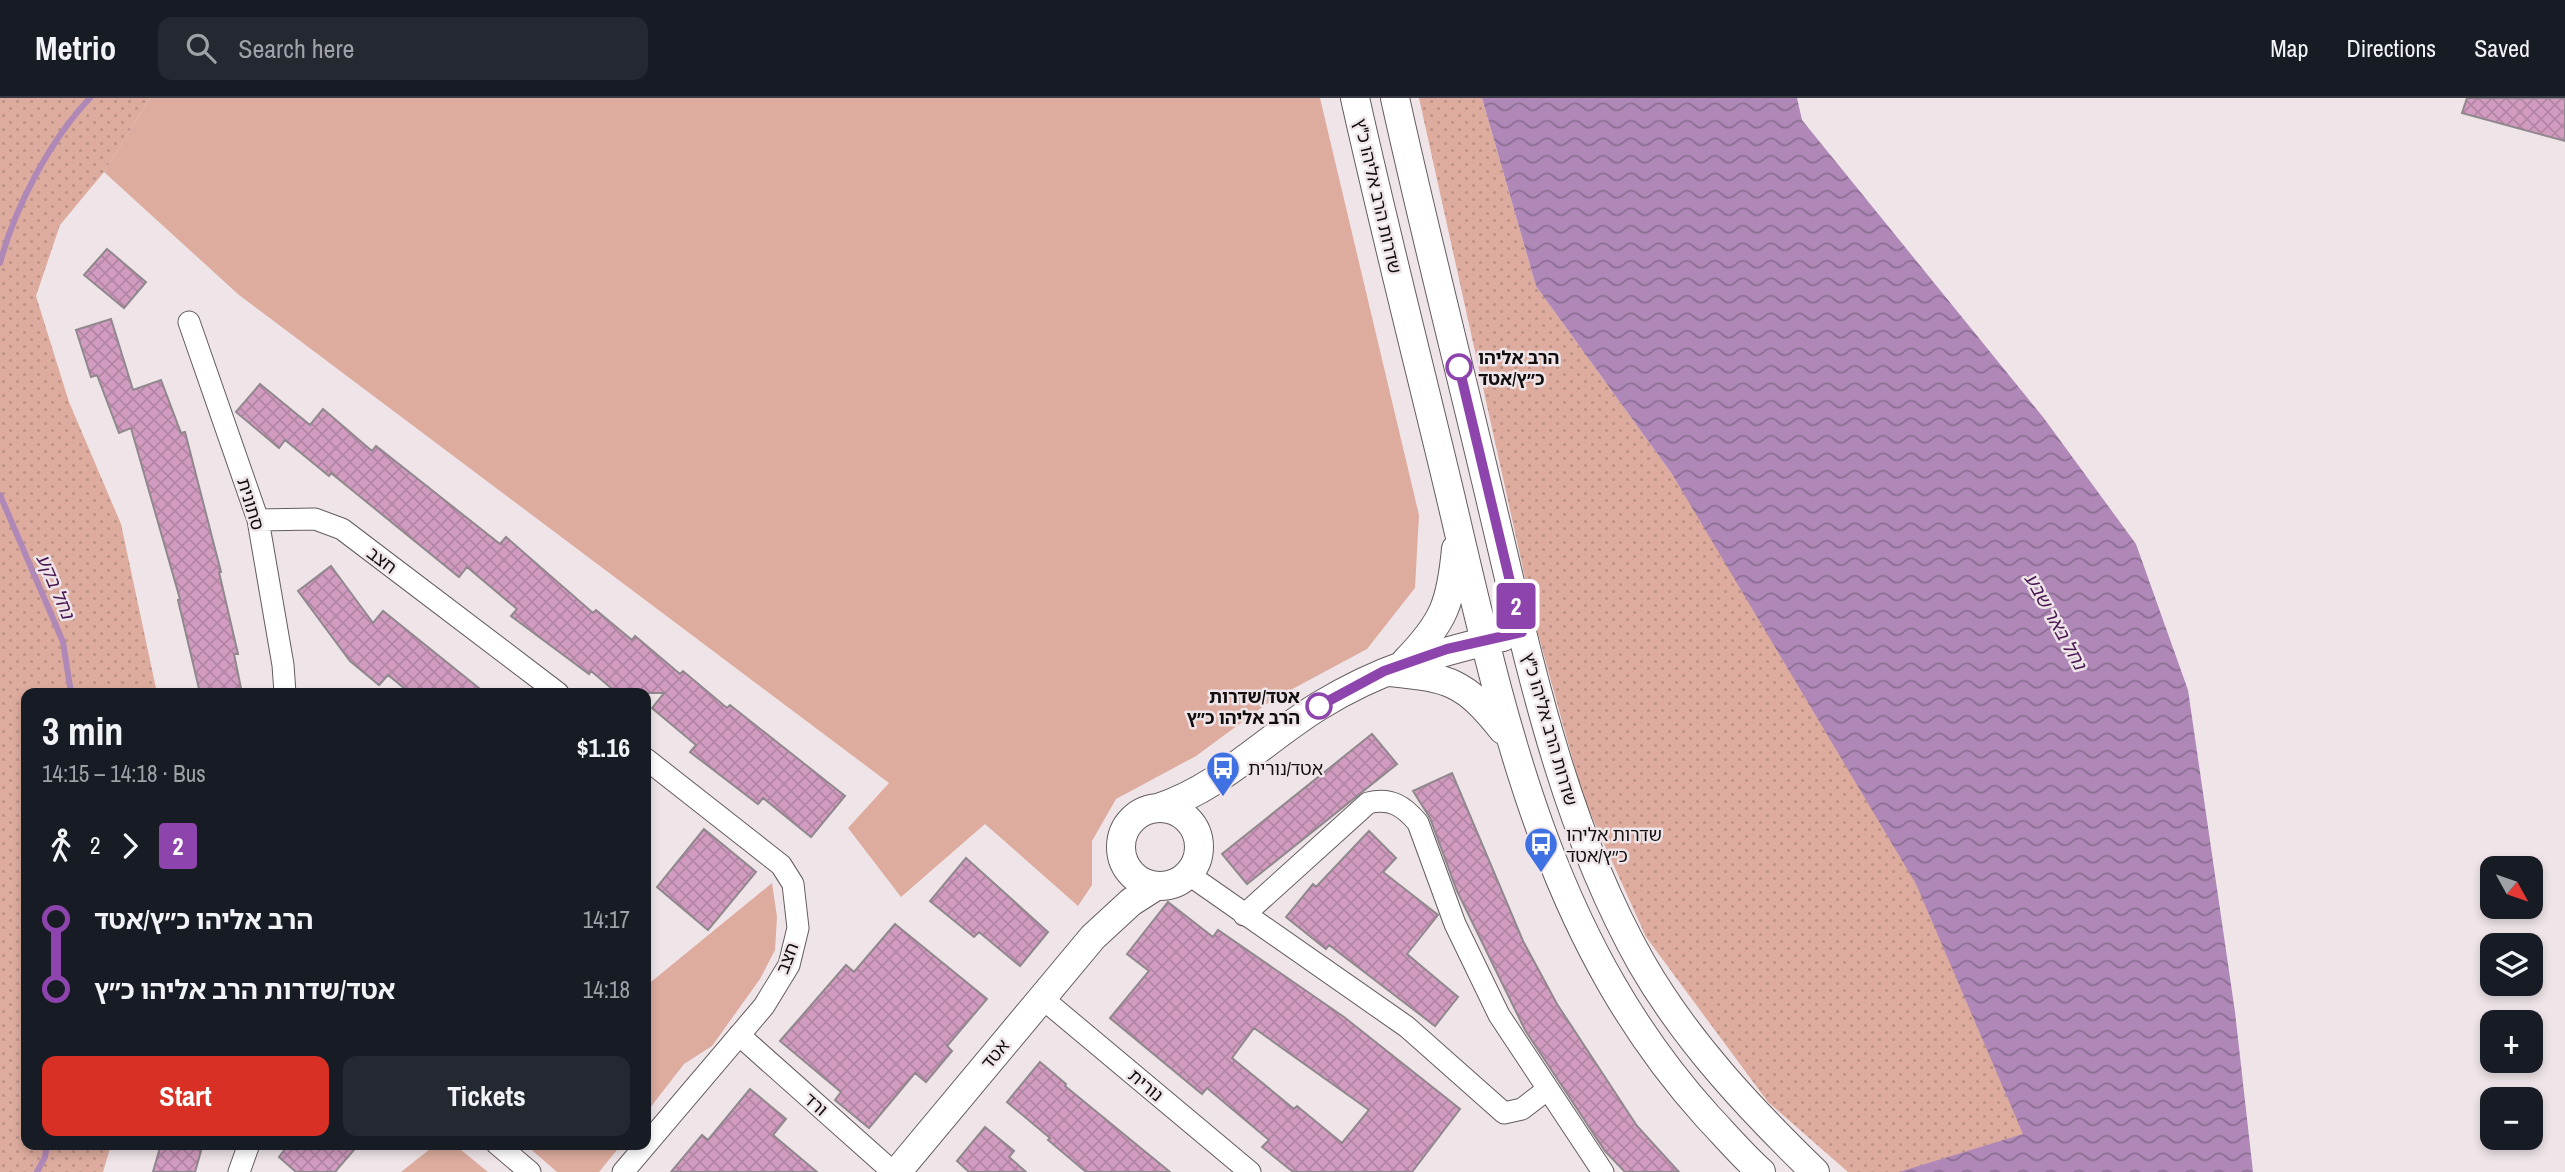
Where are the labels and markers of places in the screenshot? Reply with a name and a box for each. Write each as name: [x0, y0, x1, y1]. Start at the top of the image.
place label: הרב אליהו כ״ץ/אטד: [1478, 345, 1559, 391]
marker: הרב אליהו כ״ץ/אטד: [1446, 354, 1472, 380]
place label: אטד/שדרות הרב אליהו כ״ץ: [1186, 684, 1300, 730]
marker: אטד/שדרות הרב אליהו כ״ץ: [1306, 693, 1332, 719]
bus stop icon: אטד/נורית: [1204, 749, 1242, 798]
place label: אטד/נורית: [1248, 756, 1323, 781]
place label: שדרות אליהו כ״ץ/אטד: [1566, 822, 1662, 868]
bus stop icon: שדרות אליהו כ״ץ/אטד: [1522, 825, 1560, 874]

